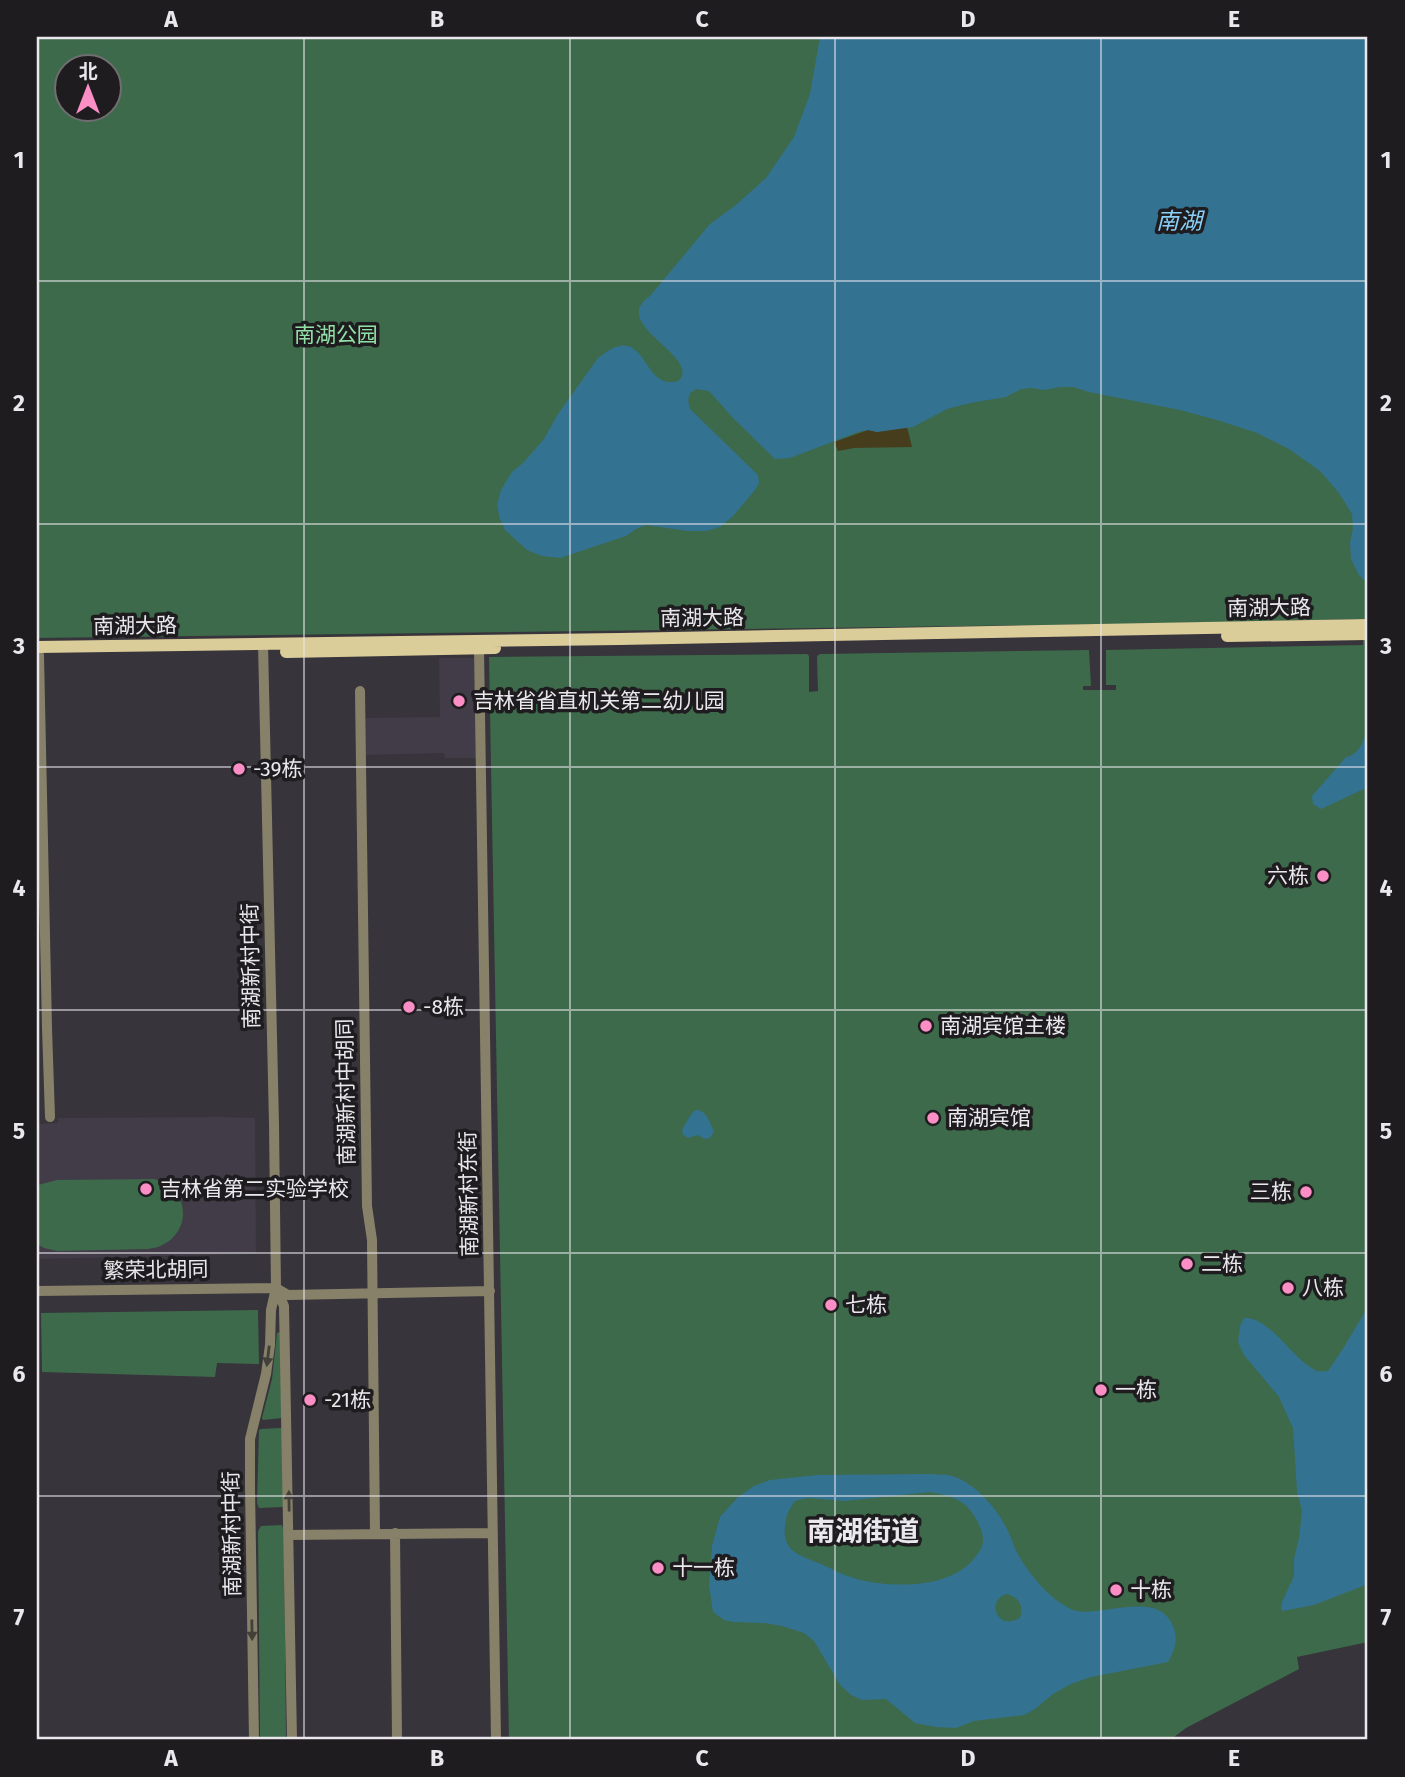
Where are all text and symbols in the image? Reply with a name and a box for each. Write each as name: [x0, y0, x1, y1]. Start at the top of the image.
text: A: [163, 5, 178, 33]
text: B: [430, 5, 444, 33]
text: C: [695, 5, 709, 33]
text: D: [961, 5, 976, 33]
text: E: [1228, 5, 1240, 33]
north arrow: [52, 52, 122, 122]
text: 北: [78, 60, 98, 83]
text: 1: [14, 146, 24, 174]
text: 1: [1381, 146, 1391, 174]
water label: 南湖: [1156, 207, 1205, 235]
park label: 南湖公园: [294, 322, 378, 348]
text: 2: [13, 389, 25, 417]
text: 2: [1380, 389, 1392, 417]
street label: 南湖大路: [1227, 594, 1311, 622]
street label: 南湖大路: [660, 604, 744, 632]
street label: 南湖大路: [93, 612, 177, 640]
text: 3: [12, 632, 25, 660]
text: 3: [1379, 632, 1392, 660]
place label: 吉林省省直机关第二幼儿园: [473, 688, 725, 714]
marker: 吉林省省直机关第二幼儿园: [451, 693, 467, 709]
place label: -39栋: [253, 756, 302, 782]
marker: -39栋: [231, 761, 247, 777]
place label: 六栋: [1267, 863, 1309, 889]
marker: 六栋: [1315, 868, 1331, 884]
text: 4: [13, 874, 26, 902]
text: 4: [1380, 874, 1393, 902]
street label: 南湖新村中街: [237, 903, 265, 1029]
place label: -8栋: [423, 994, 464, 1020]
marker: -8栋: [401, 999, 417, 1015]
place label: 南湖宾馆主楼: [940, 1013, 1066, 1039]
street label: 南湖新村中胡同: [332, 1018, 360, 1166]
marker: 南湖宾馆主楼: [918, 1018, 934, 1034]
place label: 南湖宾馆: [947, 1105, 1031, 1131]
marker: 南湖宾馆: [925, 1110, 941, 1126]
text: 5: [13, 1117, 25, 1145]
text: 5: [1380, 1117, 1392, 1145]
street label: 南湖新村东街: [455, 1131, 483, 1257]
place label: 吉林省第二实验学校: [160, 1176, 349, 1202]
place label: 三栋: [1250, 1179, 1292, 1205]
marker: 吉林省第二实验学校: [138, 1181, 154, 1197]
marker: 三栋: [1298, 1184, 1314, 1200]
place label: 二栋: [1201, 1251, 1243, 1277]
street label: 繁荣北胡同: [103, 1256, 209, 1284]
marker: 二栋: [1179, 1256, 1195, 1272]
place label: 八栋: [1302, 1275, 1344, 1301]
marker: 八栋: [1280, 1280, 1296, 1296]
place label: 七栋: [845, 1292, 887, 1318]
marker: 七栋: [823, 1297, 839, 1313]
one-way arrow: [263, 1345, 274, 1367]
text: 6: [13, 1360, 26, 1388]
text: 6: [1380, 1360, 1393, 1388]
place label: 一栋: [1115, 1377, 1157, 1403]
marker: 一栋: [1093, 1382, 1109, 1398]
place label: -21栋: [324, 1387, 371, 1413]
marker: -21栋: [302, 1392, 318, 1408]
street label: 南湖新村中街: [218, 1471, 246, 1597]
one-way arrow: [283, 1489, 294, 1511]
district label: 南湖街道: [807, 1515, 919, 1548]
place label: 十一栋: [672, 1555, 735, 1581]
marker: 十一栋: [650, 1560, 666, 1576]
place label: 十栋: [1130, 1577, 1172, 1603]
marker: 十栋: [1108, 1582, 1124, 1598]
text: 7: [14, 1603, 25, 1631]
text: 7: [1381, 1603, 1392, 1631]
one-way arrow: [246, 1619, 258, 1641]
text: A: [163, 1744, 178, 1772]
text: B: [430, 1744, 444, 1772]
text: C: [695, 1744, 709, 1772]
text: D: [961, 1744, 976, 1772]
text: E: [1228, 1744, 1240, 1772]

